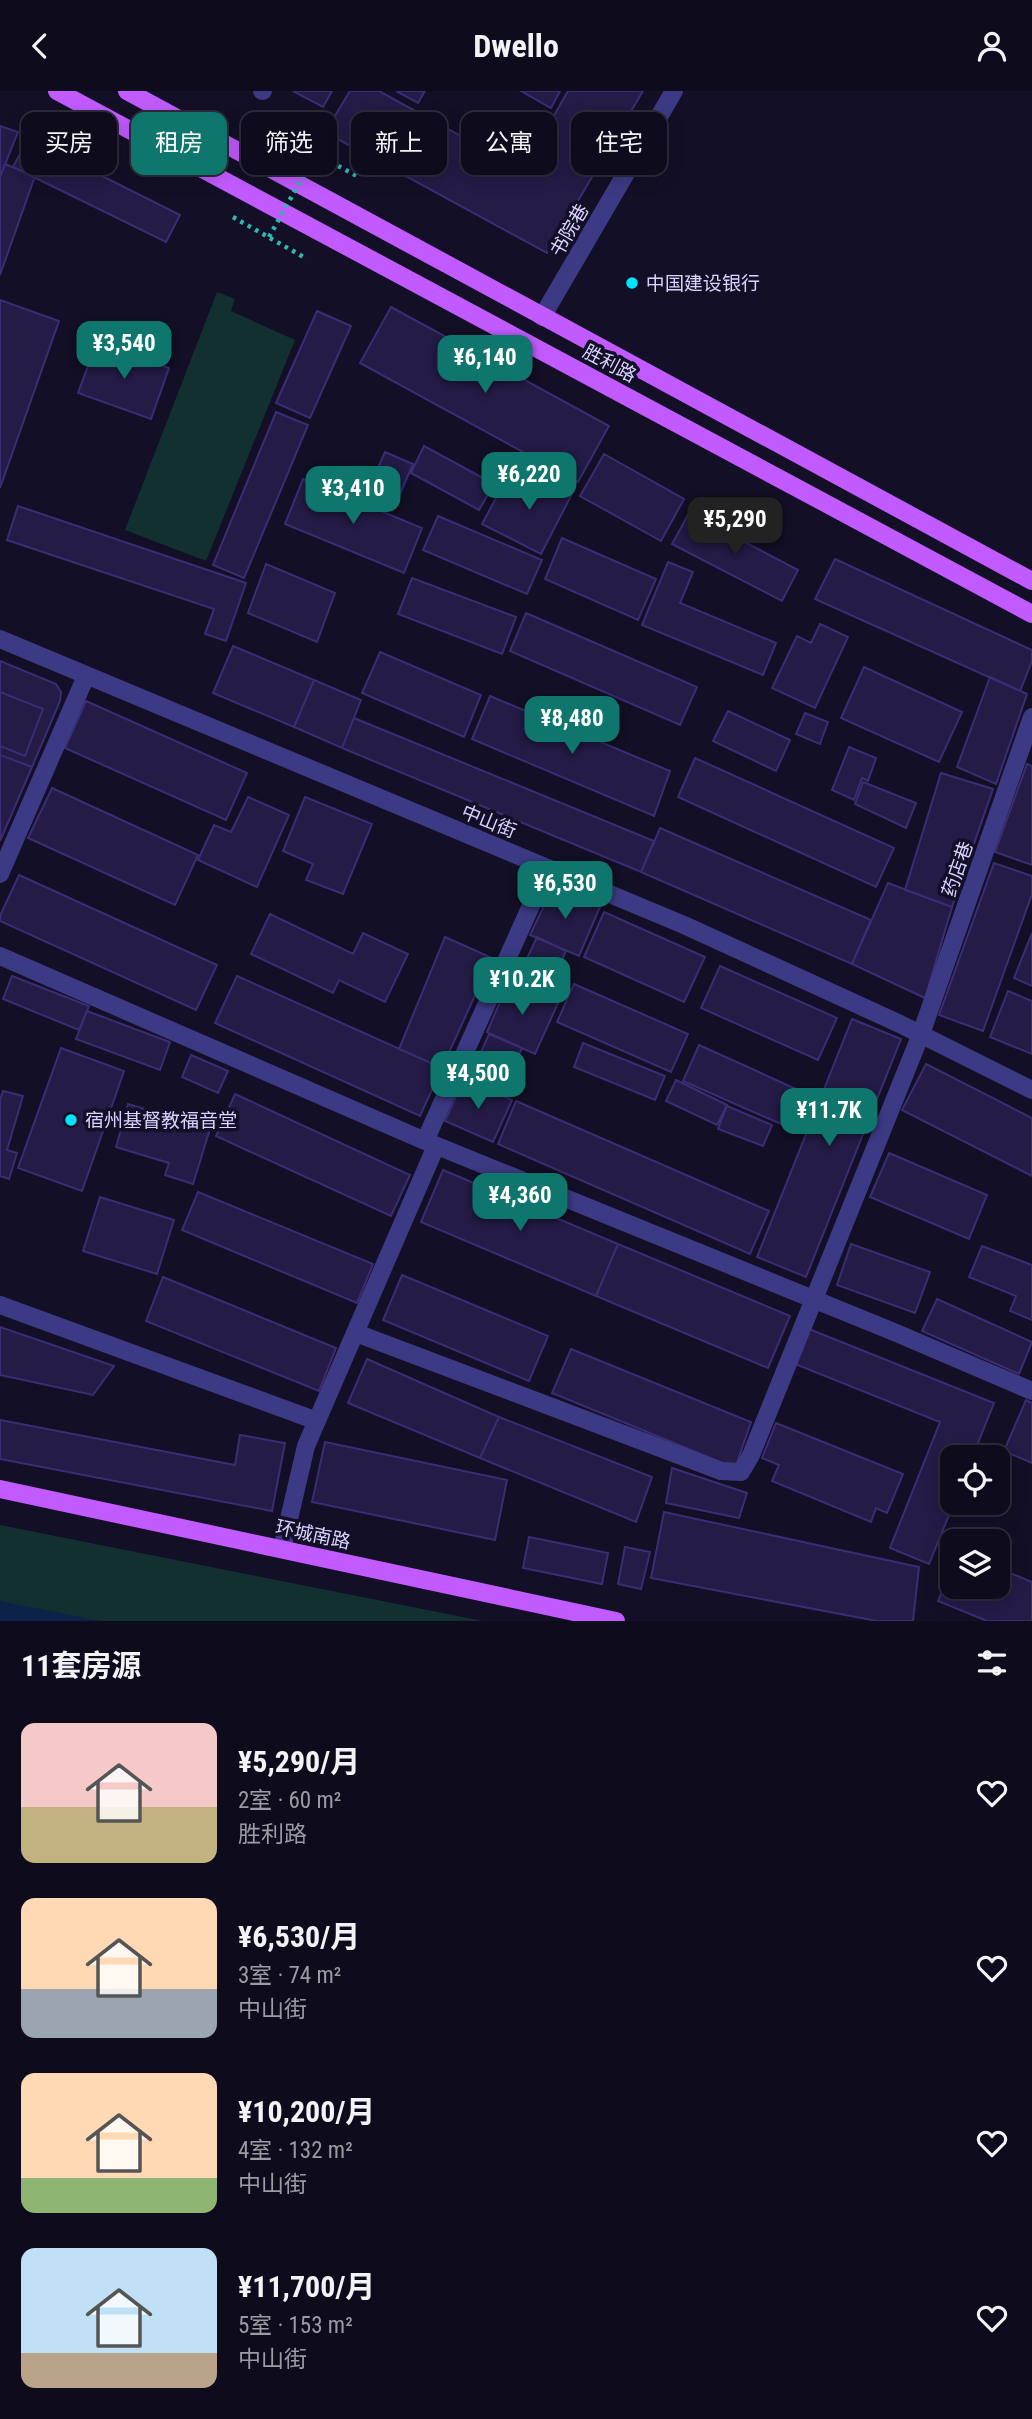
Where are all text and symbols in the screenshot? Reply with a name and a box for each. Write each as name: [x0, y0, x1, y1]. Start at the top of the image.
icon: back: [21, 27, 59, 65]
text: Dwello: [473, 27, 559, 65]
icon: person: [973, 27, 1011, 65]
chip: 买房: [21, 112, 117, 175]
chip: 租房: [131, 112, 227, 175]
chip: 筛选: [241, 112, 337, 175]
chip: 新上: [351, 112, 447, 175]
chip: 公寓: [461, 112, 557, 175]
chip: 住宅: [571, 112, 667, 175]
street label: 书院巷: [545, 200, 594, 261]
place label: 中国建设银行: [646, 272, 760, 295]
marker: 中国建设银行: [624, 275, 640, 291]
pin: ¥3,540: [67, 321, 181, 381]
text: ¥3,540: [92, 330, 156, 357]
pin: ¥6,140: [428, 335, 542, 395]
street label: 胜利路: [579, 340, 640, 387]
text: ¥6,140: [453, 344, 517, 371]
pin: ¥6,220: [472, 453, 586, 512]
text: ¥6,220: [497, 461, 561, 488]
pin: ¥3,410: [296, 467, 410, 526]
text: ¥3,410: [321, 475, 385, 502]
pin: ¥5,290: [678, 497, 792, 557]
text: ¥5,290: [703, 506, 767, 533]
pin: ¥8,480: [515, 697, 629, 756]
text: ¥8,480: [540, 705, 604, 732]
street label: 中山街: [458, 800, 520, 843]
street label: 药店巷: [937, 838, 978, 900]
pin: ¥6,530: [508, 861, 622, 921]
text: ¥6,530: [533, 870, 597, 897]
pin: ¥10.2K: [465, 957, 579, 1017]
text: ¥10.2K: [489, 966, 555, 993]
pin: ¥4,500: [421, 1051, 535, 1111]
text: ¥4,500: [446, 1060, 510, 1087]
pin: ¥11.7K: [772, 1089, 886, 1148]
text: ¥11.7K: [796, 1097, 862, 1124]
place label: 宿州基督教福音堂: [85, 1109, 237, 1132]
marker: 宿州基督教福音堂: [63, 1112, 79, 1128]
pin: ¥4,360: [463, 1173, 577, 1233]
text: ¥4,360: [488, 1182, 552, 1209]
map controls: [940, 1445, 1010, 1599]
button: locate: [940, 1445, 1010, 1515]
street label: 环城南路: [273, 1515, 352, 1554]
button: layers: [940, 1529, 1010, 1599]
icon: filters: [973, 1644, 1011, 1682]
text: 11套房源: [21, 1648, 141, 1683]
text: ¥5,290/月: [238, 1744, 360, 1779]
icon: home: [77, 1751, 161, 1835]
icon: heart: [973, 1774, 1011, 1812]
text: 2室 · 60 m²: [238, 1787, 341, 1814]
text: 胜利路: [238, 1821, 307, 1848]
text: ¥6,530/月: [238, 1919, 360, 1954]
icon: home: [77, 1926, 161, 2010]
icon: heart: [973, 1949, 1011, 1987]
text: 3室 · 74 m²: [238, 1962, 341, 1989]
text: 中山街: [238, 1996, 307, 2023]
text: ¥10,200/月: [238, 2094, 375, 2129]
icon: home: [77, 2101, 161, 2185]
icon: heart: [973, 2124, 1011, 2162]
text: 4室 · 132 m²: [238, 2137, 353, 2164]
text: 中山街: [238, 2171, 307, 2198]
text: ¥11,700/月: [238, 2269, 375, 2304]
icon: home: [77, 2276, 161, 2360]
icon: heart: [973, 2299, 1011, 2337]
text: 5室 · 153 m²: [238, 2312, 353, 2339]
text: 中山街: [238, 2346, 307, 2373]

